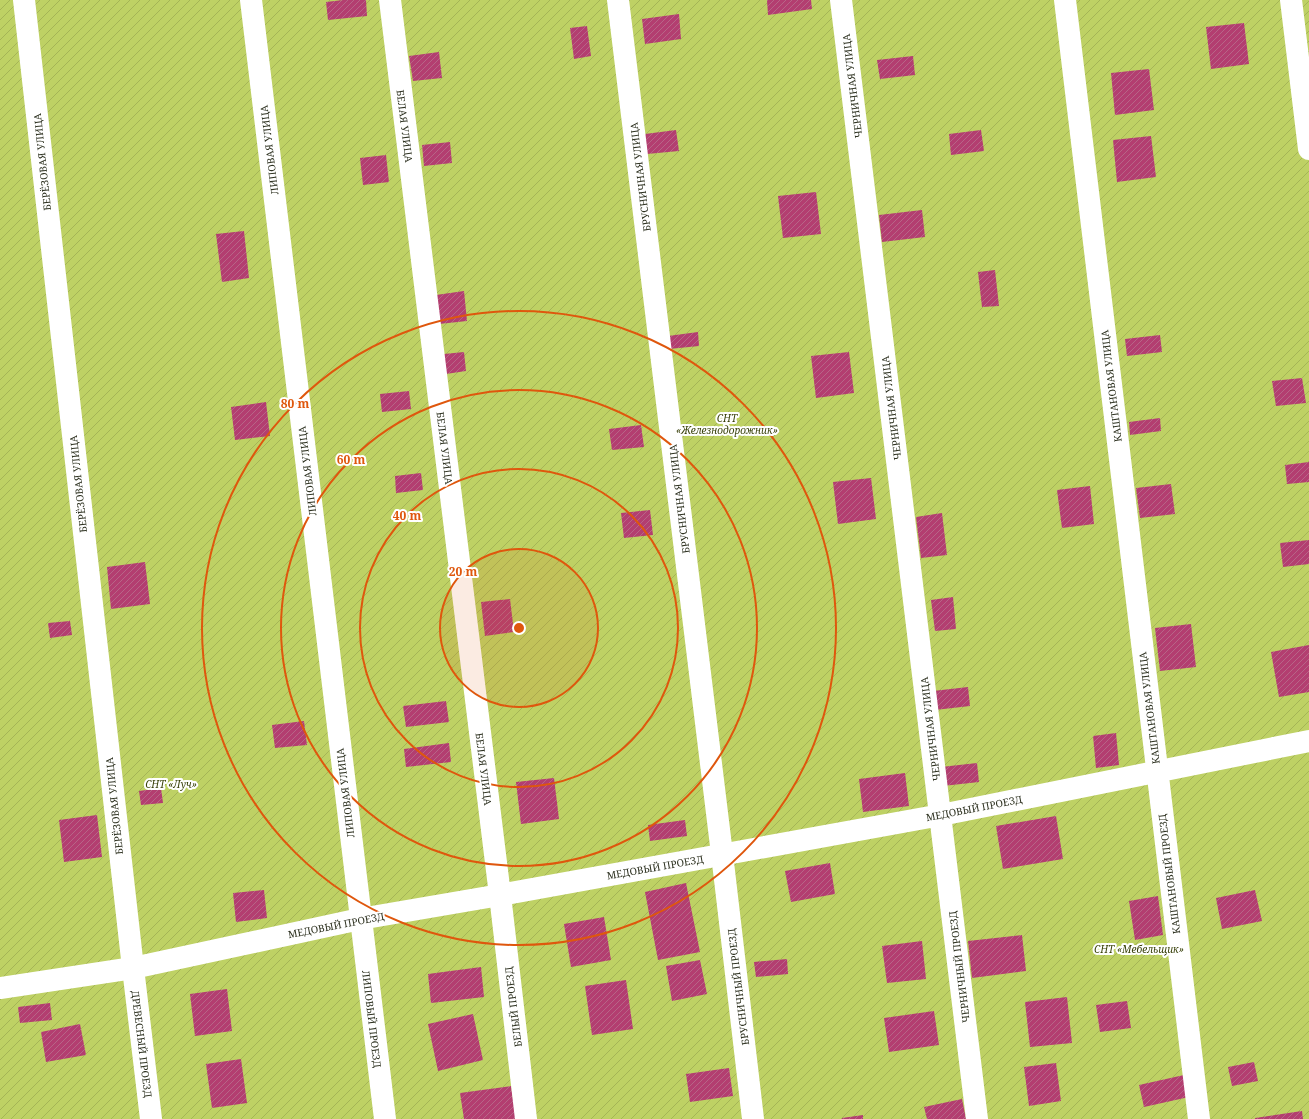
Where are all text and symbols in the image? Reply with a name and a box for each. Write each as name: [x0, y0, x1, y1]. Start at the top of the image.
street label: ЧЕРНИЧНАЯ УЛИЦА: [839, 32, 865, 139]
street label: БЕЛАЯ УЛИЦА: [394, 89, 417, 164]
street label: ЛИПОВАЯ УЛИЦА: [256, 103, 281, 196]
street label: БЕРЁЗОВАЯ УЛИЦА: [30, 112, 54, 211]
street label: БРУСНИЧНАЯ УЛИЦА: [626, 121, 654, 232]
street label: КАШТАНОВАЯ УЛИЦА: [1097, 328, 1125, 443]
street label: ЧЕРНИЧНАЯ УЛИЦА: [878, 354, 904, 461]
text: 80 m: [281, 395, 309, 412]
street label: БЕЛАЯ УЛИЦА: [434, 411, 457, 486]
park label: СНТ «Железнодорожник»: [676, 411, 778, 437]
street label: ЛИПОВАЯ УЛИЦА: [294, 424, 319, 517]
street label: БЕРЁЗОВАЯ УЛИЦА: [66, 434, 90, 533]
street label: БРУСНИЧНАЯ УЛИЦА: [665, 443, 693, 554]
text: 60 m: [337, 451, 365, 468]
text: 40 m: [393, 507, 421, 524]
text: 20 m: [449, 563, 477, 580]
centre of rings: [512, 621, 526, 635]
street label: КАШТАНОВАЯ УЛИЦА: [1135, 650, 1163, 765]
street label: ЧЕРНИЧНАЯ УЛИЦА: [917, 675, 943, 782]
street label: БЕЛАЯ УЛИЦА: [473, 732, 496, 807]
street label: ЛИПОВАЯ УЛИЦА: [332, 746, 357, 839]
street label: БЕРЁЗОВАЯ УЛИЦА: [102, 756, 126, 855]
park label: СНТ «Луч»: [145, 777, 197, 791]
street label: МЕДОВЫЙ ПРОЕЗД: [925, 792, 1024, 824]
street label: КАШТАНОВЫЙ ПРОЕЗД: [1155, 813, 1183, 935]
street label: МЕДОВЫЙ ПРОЕЗД: [606, 851, 705, 882]
street label: МЕДОВЫЙ ПРОЕЗД: [287, 909, 386, 941]
street label: ЧЕРНИЧНЫЙ ПРОЕЗД: [945, 910, 973, 1024]
street label: БРУСНИЧНЫЙ ПРОЕЗД: [724, 927, 752, 1046]
park label: СНТ «Мебельщик»: [1094, 942, 1184, 956]
street label: БЕЛЫЙ ПРОЕЗД: [501, 966, 525, 1048]
street label: ЛИПОВЫЙ ПРОЕЗД: [359, 969, 385, 1069]
street label: ДРЕВЕСНЫЙ ПРОЕЗД: [128, 990, 156, 1099]

